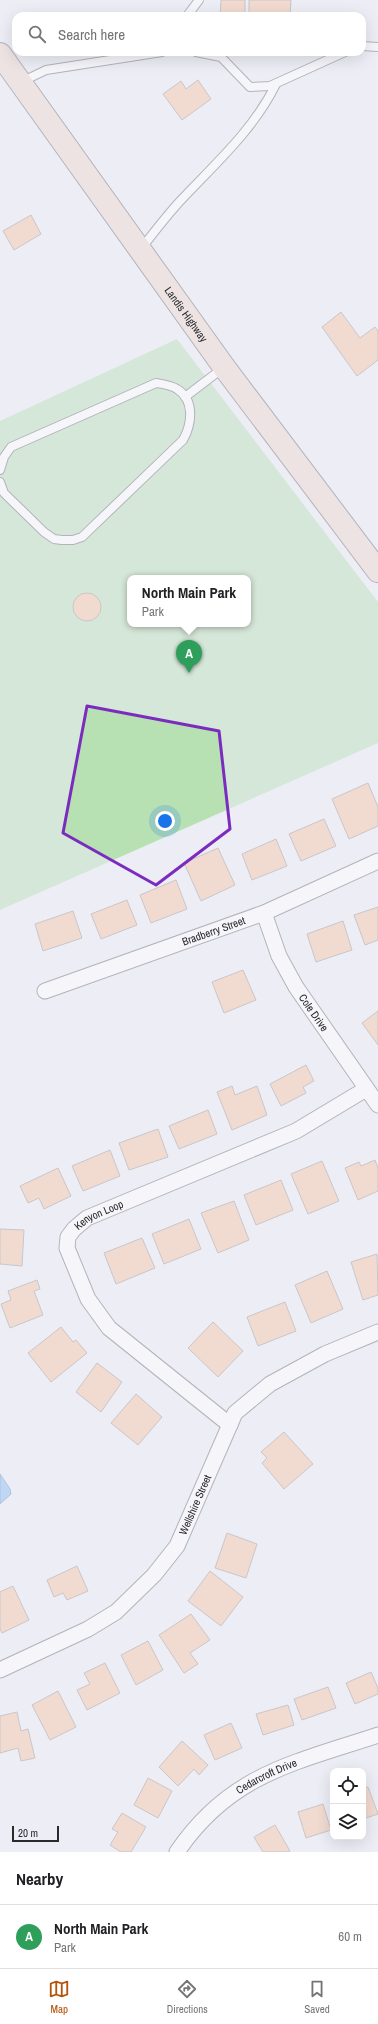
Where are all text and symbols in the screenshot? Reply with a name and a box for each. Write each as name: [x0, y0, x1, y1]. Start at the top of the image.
search box: [12, 12, 366, 56]
icon: search: [26, 23, 48, 45]
text: Search here: [58, 24, 125, 45]
street label: Landis Highway: [162, 284, 211, 345]
popup: [127, 575, 251, 627]
text: North Main Park: [142, 582, 236, 603]
text: Park: [142, 603, 164, 620]
pin: A: [176, 640, 202, 673]
your location: [155, 811, 175, 831]
street label: Bradberry Street: [180, 913, 248, 949]
street label: Cole Drive: [296, 991, 332, 1034]
street label: Kenyon Loop: [71, 1197, 125, 1233]
street label: Wellshire Street: [176, 1472, 214, 1537]
street label: Cedarcroft Drive: [233, 1755, 299, 1797]
map controls: [330, 1768, 366, 1840]
button: locate: [330, 1768, 366, 1804]
button: layers: [330, 1804, 366, 1840]
scale bar: [12, 1824, 59, 1843]
text: 20 m: [18, 1826, 38, 1840]
text: Nearby: [16, 1867, 63, 1890]
text: North Main Park: [54, 1918, 148, 1939]
text: A: [25, 1928, 33, 1945]
text: 60 m: [338, 1928, 362, 1945]
text: Park: [54, 1939, 76, 1956]
tab: Map: [48, 1978, 70, 2016]
tab: Directions: [167, 1978, 208, 2016]
tab: Saved: [304, 1978, 330, 2016]

